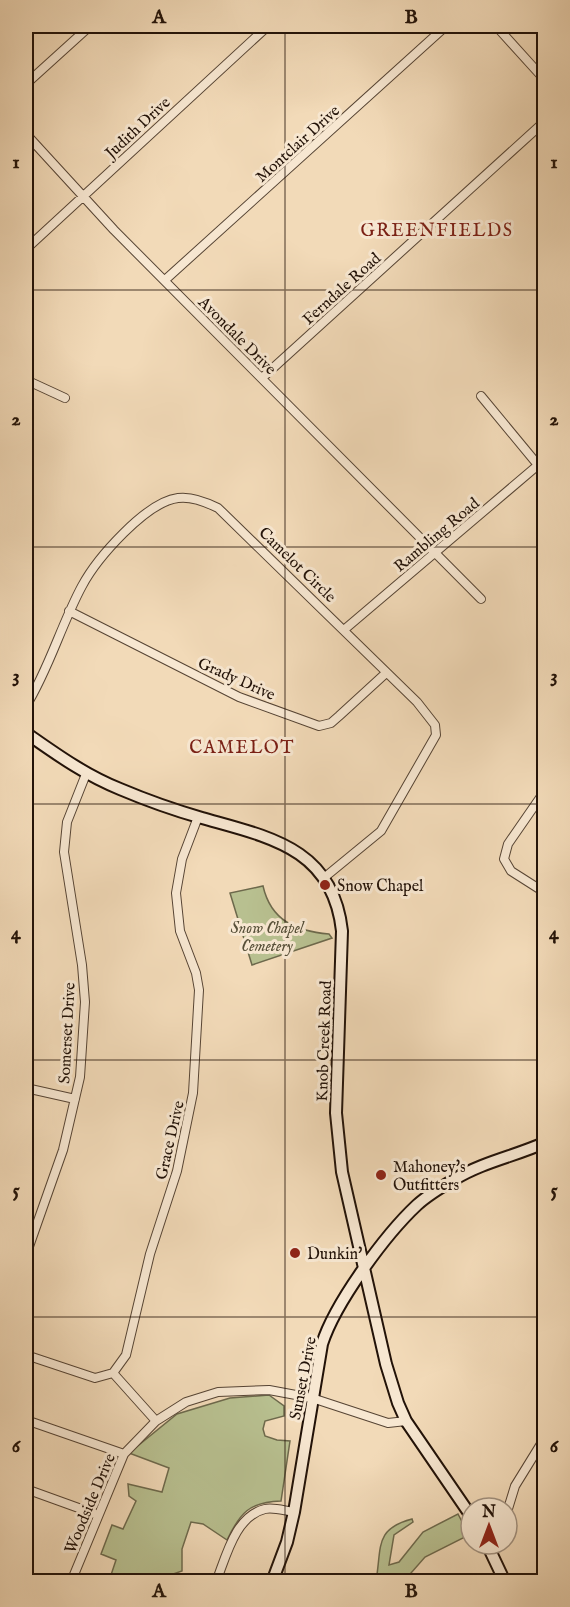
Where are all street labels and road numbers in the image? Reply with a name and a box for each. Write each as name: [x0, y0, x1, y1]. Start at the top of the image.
street label: Judith Drive: [100, 93, 175, 165]
street label: Montclair Drive: [252, 101, 345, 188]
street label: Ferndale Road: [299, 249, 386, 330]
street label: Avondale Drive: [193, 292, 280, 380]
street label: Rambling Road: [391, 494, 484, 577]
street label: Camelot Circle: [254, 524, 340, 607]
street label: Grady Drive: [194, 654, 278, 706]
street label: Knob Creek Road: [313, 980, 337, 1102]
street label: Somerset Drive: [55, 982, 81, 1084]
street label: Grace Drive: [152, 1099, 190, 1182]
street label: Sunset Drive: [286, 1335, 322, 1422]
street label: Woodside Drive: [61, 1451, 121, 1557]

